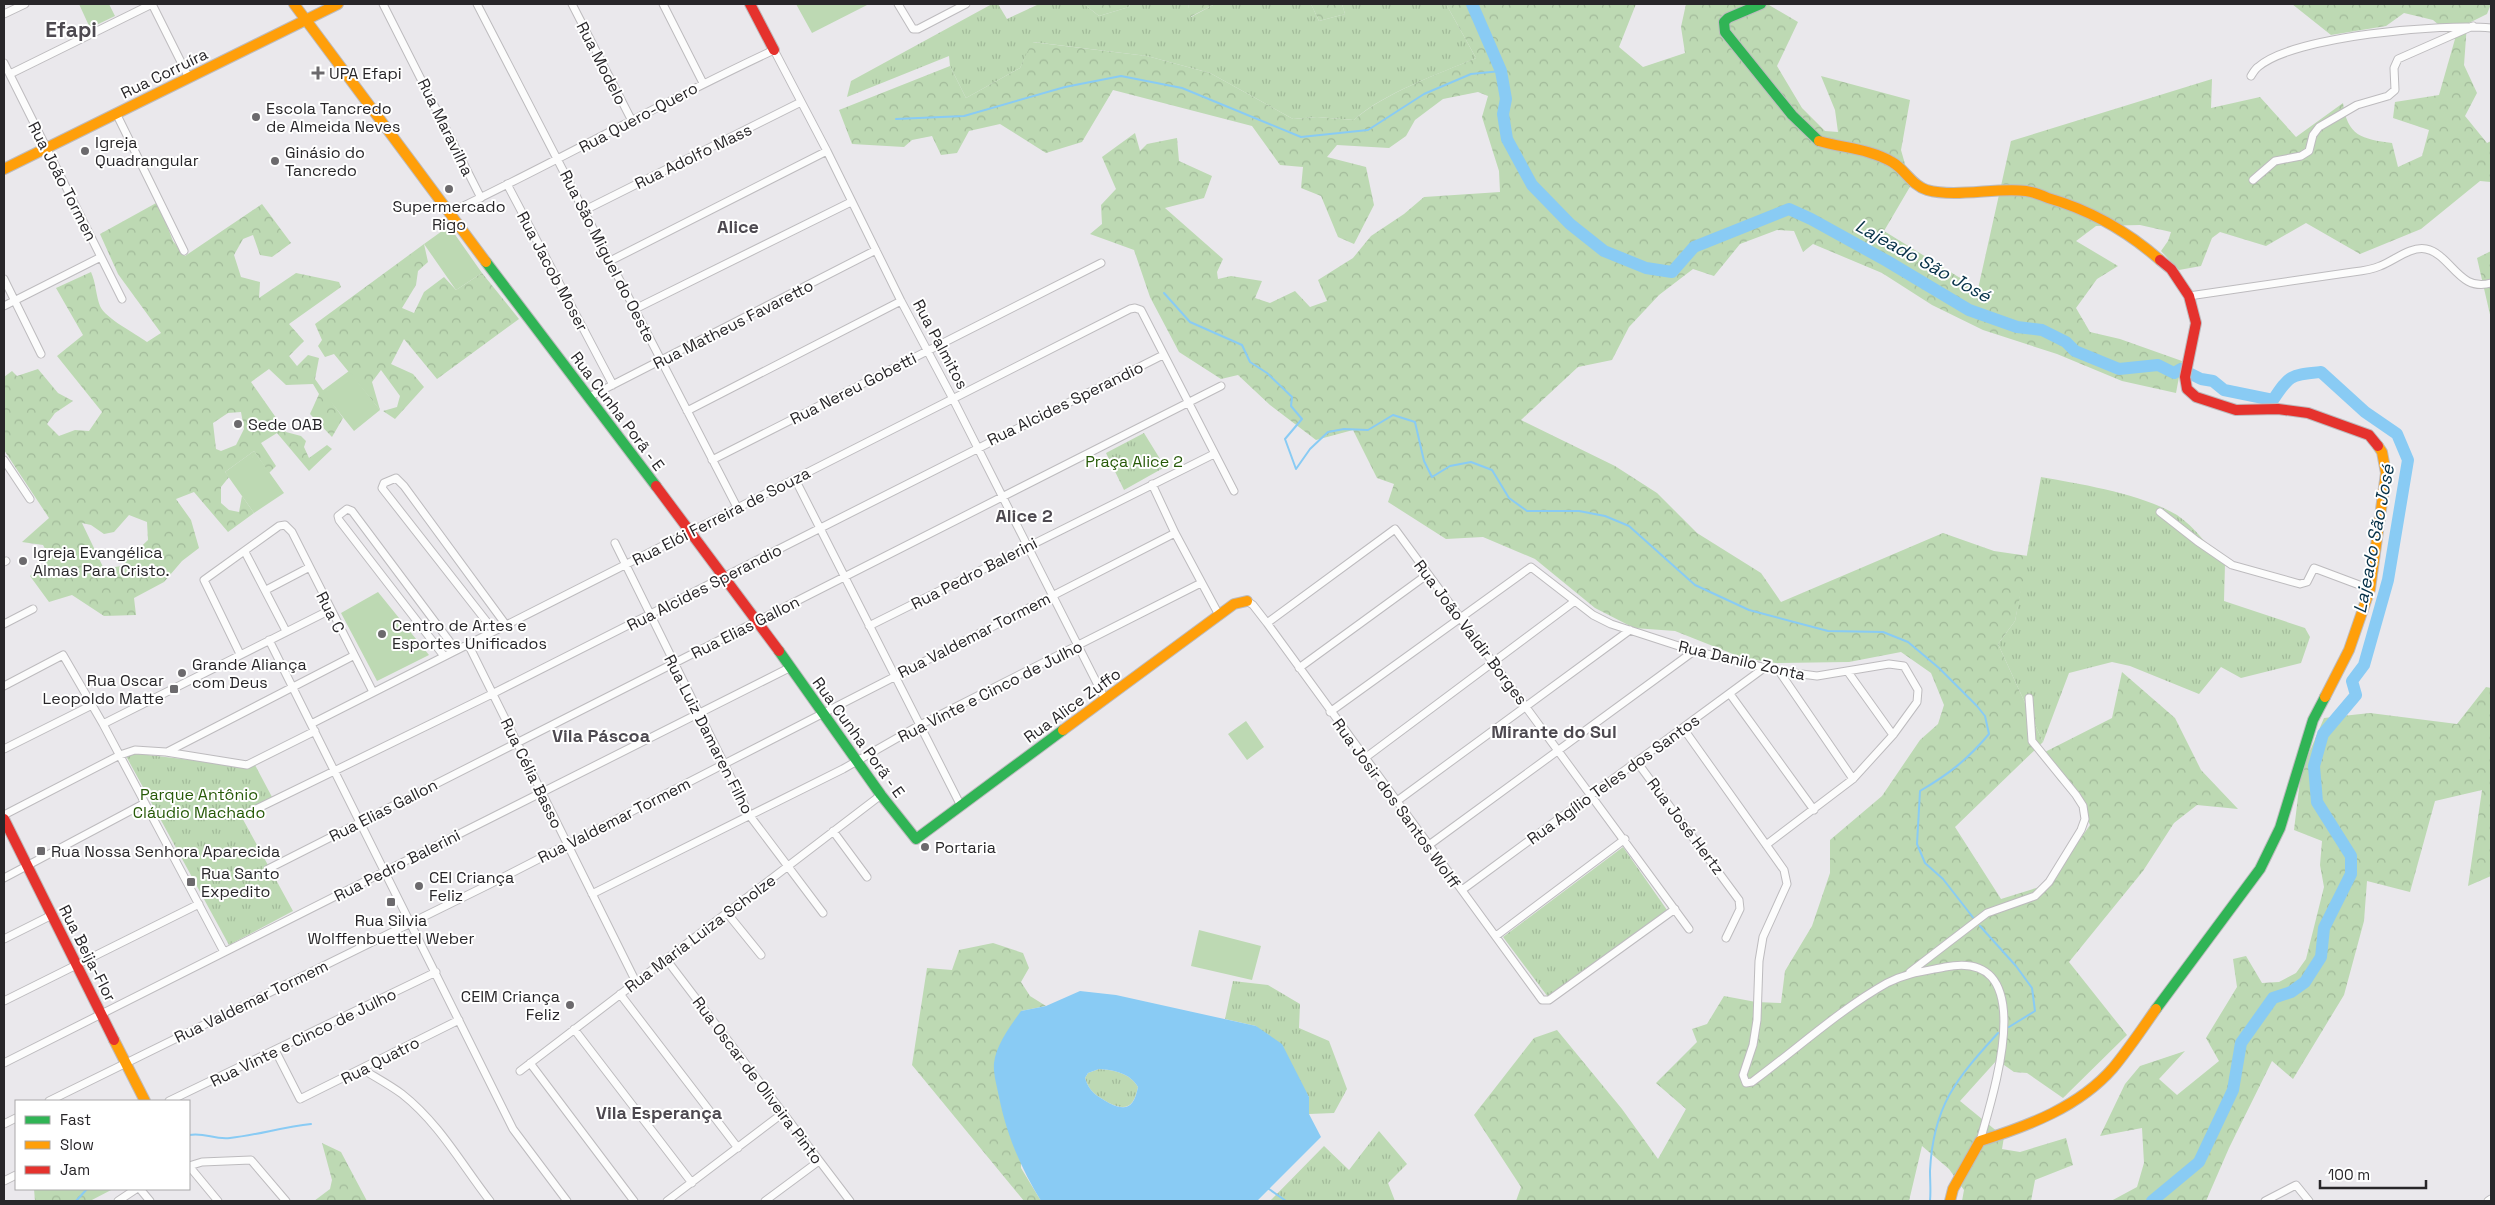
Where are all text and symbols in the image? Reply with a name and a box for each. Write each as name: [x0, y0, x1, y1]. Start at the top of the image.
district label: Efapi: [45, 16, 97, 43]
street label: Rua Modelo: [572, 18, 631, 108]
street label: Rua Corruíra: [117, 43, 211, 104]
place label: UPA Efapi: [329, 63, 402, 84]
marker: UPA Efapi: [311, 66, 325, 80]
street label: Rua Maravilha: [413, 75, 478, 180]
street label: Rua Quero-Quero: [575, 77, 701, 158]
place label: Escola Tancredo de Almeida Neves: [266, 98, 400, 137]
marker: Escola Tancredo de Almeida Neves: [250, 111, 262, 123]
street label: Rua João Tormen: [23, 118, 102, 245]
street label: Rua Adolfo Mass: [631, 119, 755, 194]
place label: Igreja Quadrangular: [95, 132, 199, 171]
place label: Ginásio do Tancredo: [285, 142, 365, 181]
marker: Igreja Quadrangular: [79, 145, 91, 157]
marker: Ginásio do Tancredo: [269, 155, 281, 167]
street label: Rua São Miguel do Oeste: [555, 167, 660, 346]
marker: Supermercado Rigo: [443, 183, 455, 195]
place label: Supermercado Rigo: [392, 196, 506, 235]
street label: Rua Jacob Moser: [512, 208, 593, 335]
water label: Lajeado São José: [1852, 214, 1996, 308]
district label: Alice: [717, 215, 759, 238]
street label: Rua Matheus Favaretto: [650, 275, 817, 374]
street label: Rua Palmitos: [908, 296, 973, 393]
street label: Rua Cunha Porã - E: [566, 347, 669, 475]
street label: Rua Nereu Gobetti: [787, 348, 920, 429]
street label: Rua Alcides Sperandio: [984, 356, 1147, 450]
place label: Sede OAB: [248, 414, 322, 435]
marker: Sede OAB: [232, 418, 244, 430]
park label: Praça Alice 2: [1085, 451, 1183, 472]
water label: Lajeado São José: [2348, 461, 2399, 615]
street label: Rua Elói Ferreira de Souza: [629, 462, 814, 571]
district label: Alice 2: [995, 504, 1053, 527]
street label: Rua Pedro Balerini: [908, 533, 1041, 614]
street label: Rua Alcides Sperandio: [623, 539, 785, 636]
place label: Igreja Evangélica Almas Para Cristo.: [33, 542, 170, 581]
marker: Igreja Evangélica Almas Para Cristo.: [17, 555, 29, 567]
street label: Rua João Valdir Borges: [1409, 556, 1532, 709]
street label: Rua C: [311, 588, 350, 636]
street label: Rua Valdemar Tormem: [894, 588, 1054, 683]
street label: Rua Elias Gallon: [687, 591, 803, 664]
place label: Centro de Artes e Esportes Unificados: [392, 615, 547, 654]
marker: Centro de Artes e Esportes Unificados: [376, 628, 388, 640]
street label: Rua Vinte e Cinco de Julho: [894, 636, 1086, 747]
street label: Rua Danilo Zonta: [1676, 636, 1807, 685]
street label: Rua Luiz Damaren Filho: [659, 651, 758, 817]
place label: Grande Aliança com Deus: [192, 654, 307, 693]
street label: Rua Alice Zuffo: [1020, 663, 1125, 748]
marker: Grande Aliança com Deus: [176, 667, 188, 679]
place label: Rua Oscar Leopoldo Matte: [43, 670, 164, 709]
street label: Rua Cunha Porã - E: [808, 673, 909, 802]
marker: Rua Oscar Leopoldo Matte: [168, 683, 180, 695]
street label: Rua Agílio Teles dos Santos: [1523, 710, 1704, 849]
street label: Rua Célia Basso: [496, 714, 567, 832]
street label: Rua Josir dos Santos Wolff: [1328, 714, 1465, 892]
district label: Mirante do Sul: [1491, 720, 1617, 743]
district label: Vila Páscoa: [552, 724, 651, 747]
street label: Rua Valdemar Tormem: [534, 773, 694, 868]
street label: Rua Elias Gallon: [325, 774, 441, 847]
street label: Rua José Hertz: [1642, 774, 1729, 879]
park label: Parque Antônio Cláudio Machado: [133, 784, 265, 823]
street label: Rua Pedro Balerini: [331, 825, 464, 906]
place label: Portaria: [935, 837, 996, 858]
place label: Rua Nossa Senhora Aparecida: [51, 841, 280, 862]
marker: Portaria: [919, 841, 931, 853]
marker: Rua Nossa Senhora Aparecida: [35, 845, 47, 857]
place label: Rua Santo Expedito: [201, 863, 280, 902]
place label: CEI Criança Feliz: [429, 867, 514, 906]
street label: Rua Maria Luiza Scholze: [621, 870, 780, 997]
marker: Rua Santo Expedito: [185, 876, 197, 888]
marker: CEI Criança Feliz: [413, 880, 425, 892]
marker: Rua Silvia Wolffenbuettel Weber: [385, 896, 397, 908]
street label: Rua Beija-Flor: [54, 901, 121, 1005]
place label: Rua Silvia Wolffenbuettel Weber: [307, 910, 475, 949]
street label: Rua Valdemar Tormem: [171, 955, 332, 1048]
street label: Rua Vinte e Cinco de Julho: [207, 983, 400, 1092]
place label: CEIM Criança Feliz: [461, 986, 560, 1025]
street label: Rua Oscar de Oliveira Pinto: [688, 992, 828, 1168]
marker: CEIM Criança Feliz: [564, 999, 576, 1011]
street label: Rua Quatro: [337, 1032, 423, 1089]
legend: [15, 1100, 190, 1190]
district label: Vila Esperança: [596, 1101, 723, 1124]
text: Fast: [60, 1110, 91, 1129]
text: Slow: [60, 1135, 94, 1154]
scale bar: [2320, 1158, 2426, 1190]
text: Jam: [60, 1160, 90, 1179]
text: 100 m: [2328, 1165, 2370, 1184]

